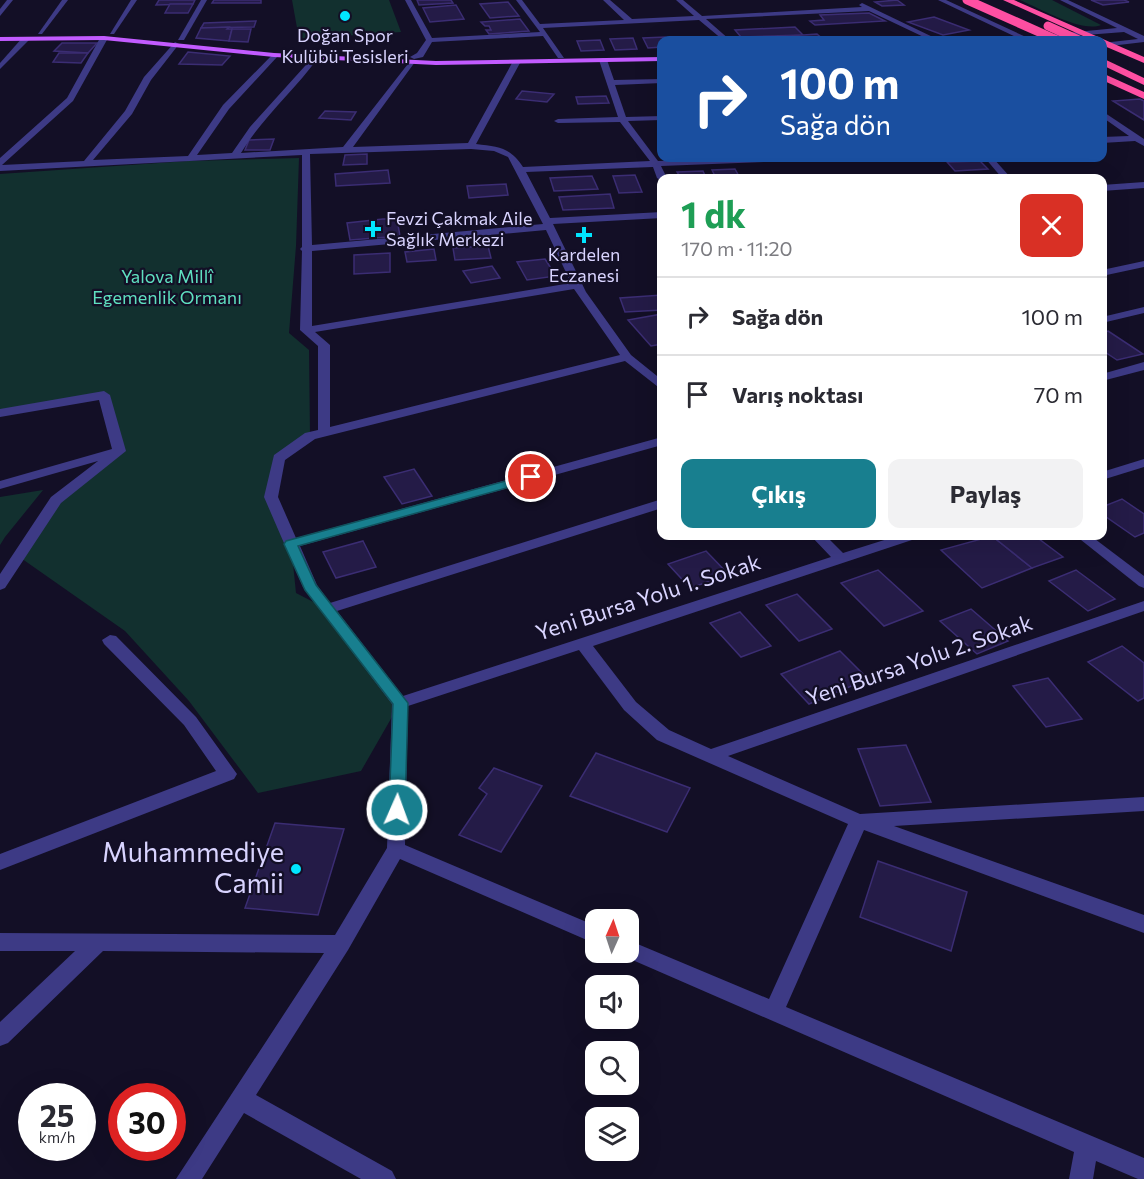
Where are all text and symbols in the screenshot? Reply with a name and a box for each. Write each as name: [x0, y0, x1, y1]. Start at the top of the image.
marker: Doğan Spor Kulübü Tesisleri: [338, 9, 352, 23]
place label: Doğan Spor Kulübü Tesisleri: [281, 24, 409, 67]
text: 100 m: [780, 56, 900, 108]
icon: right: [681, 60, 759, 138]
text: Sağa dön: [780, 108, 891, 141]
text: 1 dk: [681, 191, 746, 235]
button: close: [1020, 194, 1083, 257]
place label: Fevzi Çakmak Aile Sağlık Merkezi: [386, 207, 532, 250]
marker: Fevzi Çakmak Aile Sağlık Merkezi: [364, 220, 382, 238]
marker: Kardelen Eczanesi: [577, 228, 591, 242]
text: 170 m · 11:20: [681, 236, 793, 260]
place label: Kardelen Eczanesi: [548, 243, 620, 286]
park label: Yalova Millî Egemenlik Ormanı: [92, 265, 242, 308]
icon: right: [681, 300, 714, 333]
text: Sağa dön: [732, 303, 823, 330]
text: 100 m: [1021, 303, 1083, 330]
icon: arrive: [681, 378, 714, 411]
text: Varış noktası: [732, 381, 863, 408]
text: 70 m: [1034, 381, 1083, 408]
pin: [505, 451, 556, 502]
button: Çıkış: [681, 459, 876, 528]
button: Paylaş: [888, 459, 1083, 528]
icon: arrive: [514, 460, 547, 493]
street label: Yeni Bursa Yolu 1. Sokak: [532, 547, 764, 646]
street label: Yeni Bursa Yolu 2. Sokak: [802, 608, 1036, 711]
position arrow: [365, 778, 429, 842]
place label: Muhammediye Camii: [102, 835, 284, 899]
marker: Muhammediye Camii: [289, 862, 303, 876]
north arrow: [585, 909, 639, 963]
map controls: [585, 909, 639, 1161]
button: sound: [585, 975, 639, 1029]
button: search: [585, 1041, 639, 1095]
speed limit sign: 30: [108, 1083, 186, 1161]
text: 25: [40, 1096, 74, 1133]
button: layers: [585, 1107, 639, 1161]
text: km/h: [39, 1128, 75, 1146]

